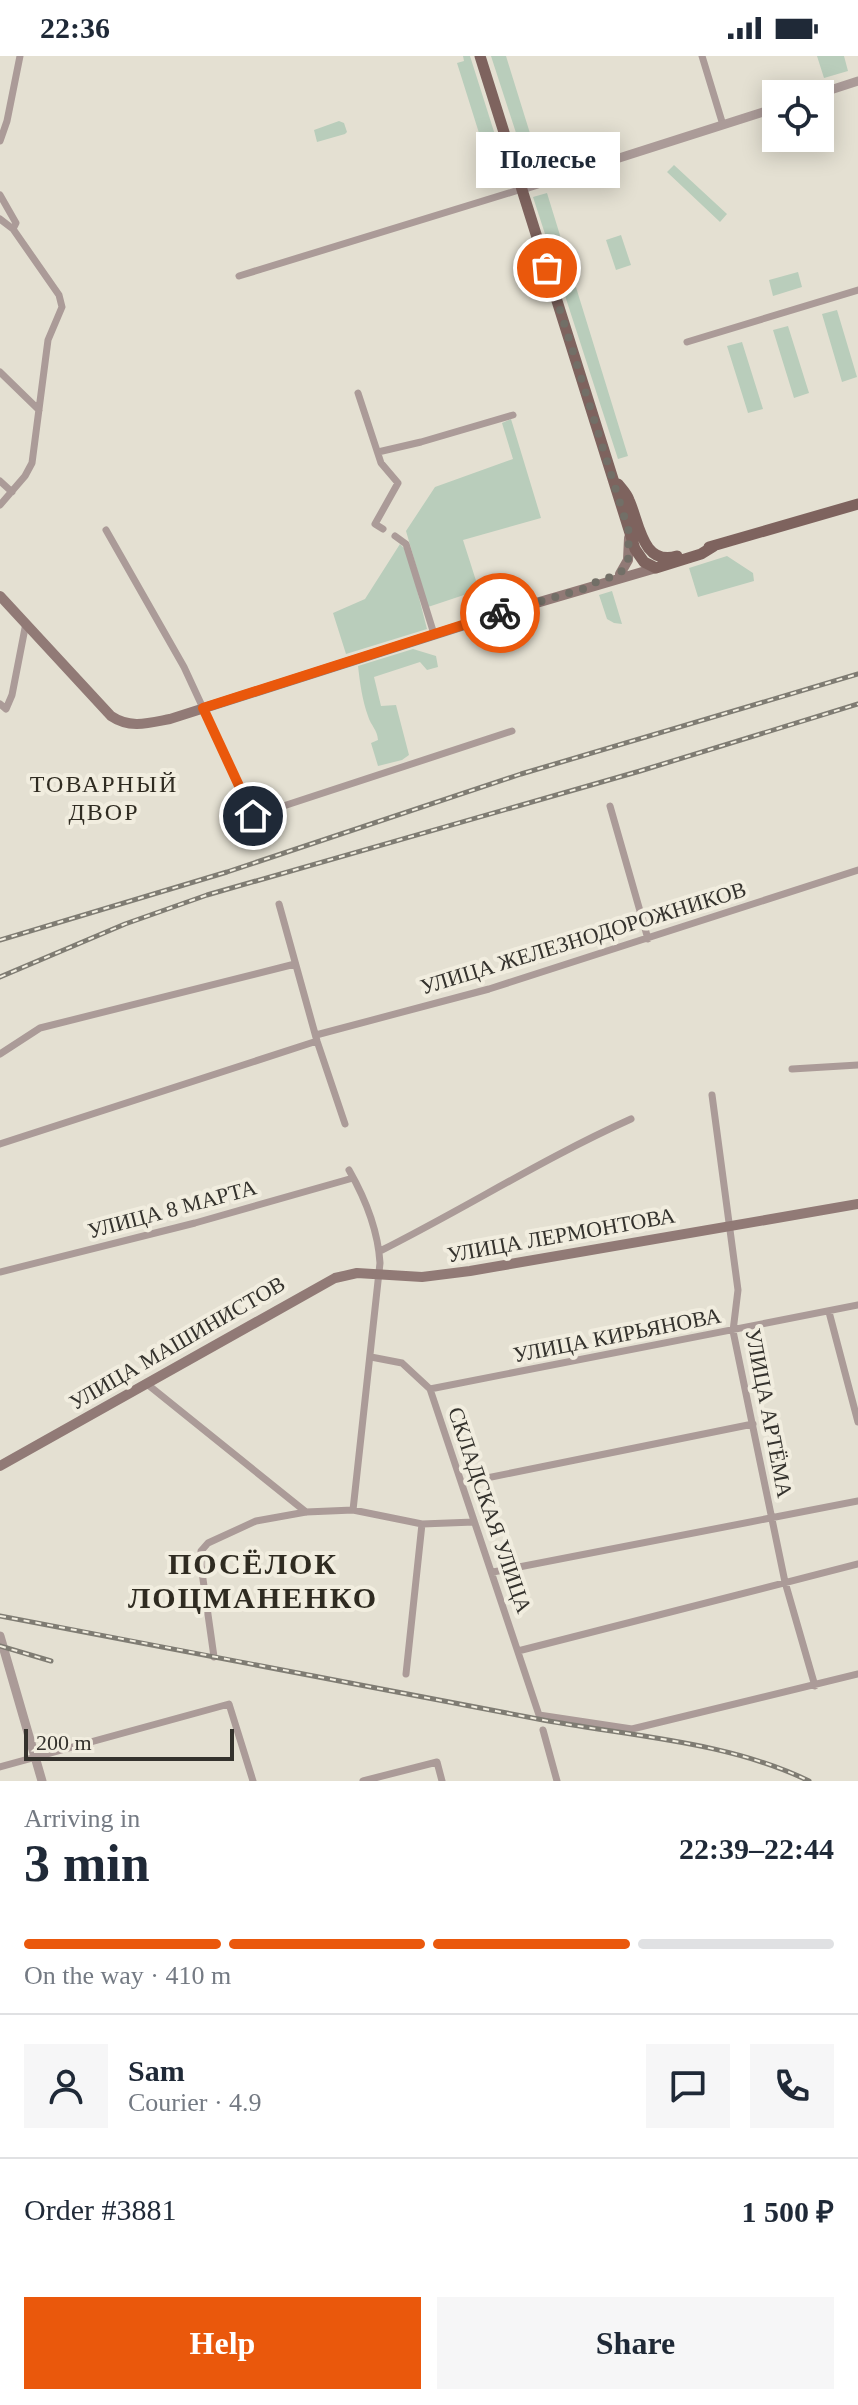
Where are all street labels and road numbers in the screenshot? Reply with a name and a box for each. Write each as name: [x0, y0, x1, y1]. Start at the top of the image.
street label: УЛИЦА ЖЕЛЕЗНОДОРОЖНИКОВ: [417, 876, 749, 1000]
street label: УЛИЦА 8 МАРТА: [85, 1174, 259, 1244]
street label: УЛИЦА ЛЕРМОНТОВА: [445, 1203, 677, 1267]
street label: УЛИЦА МАШИНИСТОВ: [65, 1271, 289, 1415]
street label: УЛИЦА КИРЬЯНОВА: [511, 1303, 723, 1367]
street label: УЛИЦА АРТЁМА: [740, 1326, 798, 1500]
street label: СКЛАДСКАЯ УЛИЦА: [443, 1404, 537, 1616]

